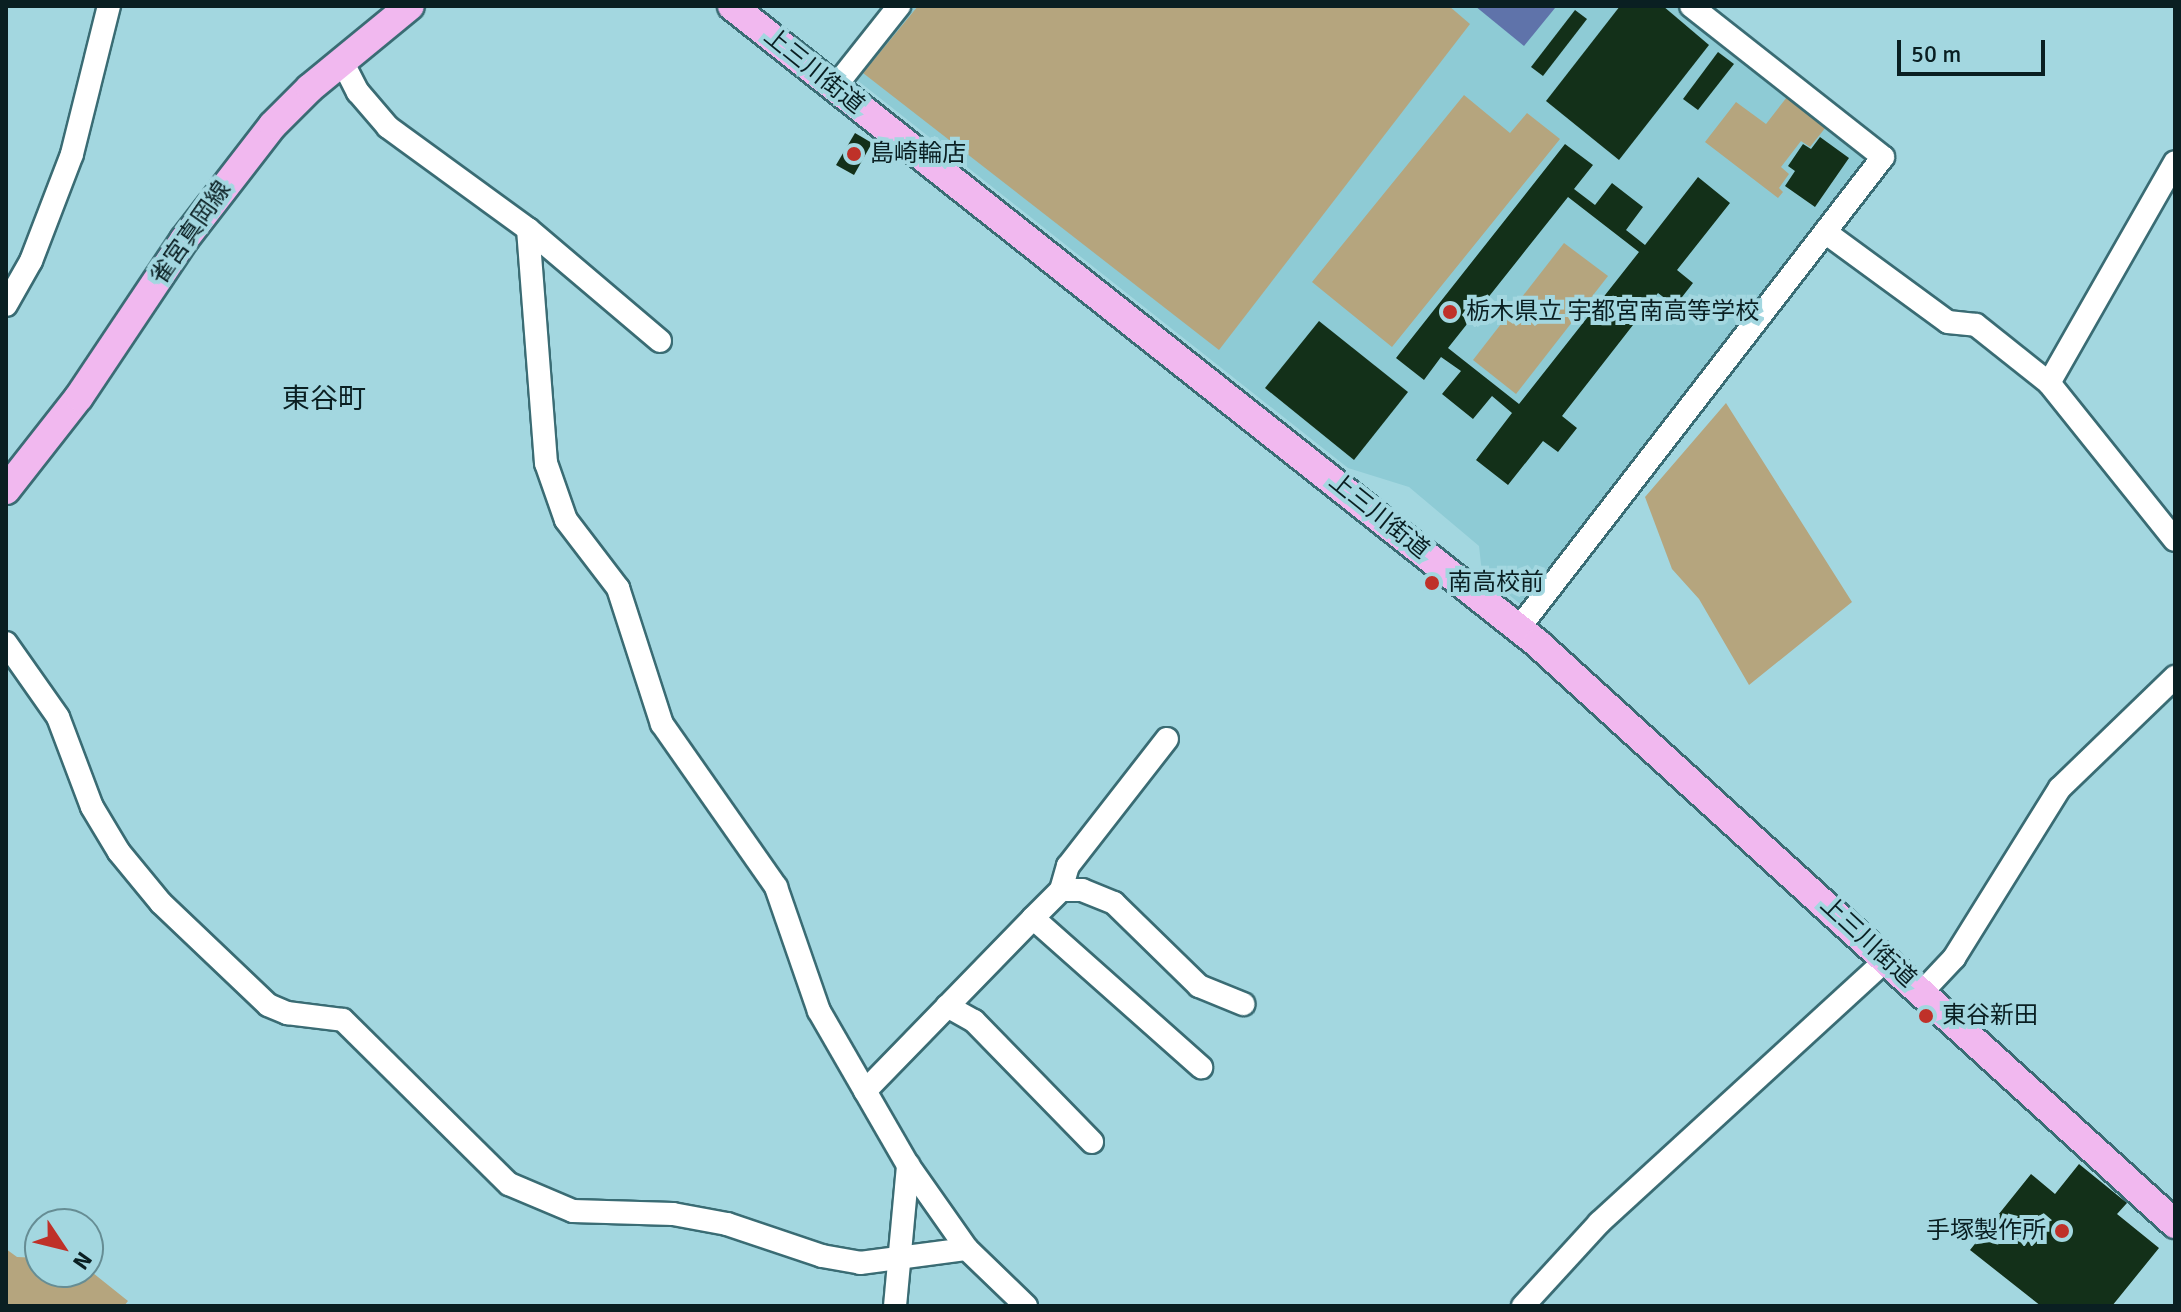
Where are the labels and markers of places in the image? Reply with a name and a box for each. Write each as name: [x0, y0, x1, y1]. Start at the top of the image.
place label: 島崎輪店: [870, 140, 966, 168]
marker: 島崎輪店: [845, 145, 863, 163]
place label: 栃木県立 宇都宮南高等学校: [1466, 298, 1759, 326]
marker: 栃木県立 宇都宮南高等学校: [1441, 303, 1459, 321]
place label: 南高校前: [1448, 569, 1544, 597]
marker: 南高校前: [1423, 574, 1441, 592]
place label: 東谷新田: [1942, 1002, 2038, 1030]
marker: 東谷新田: [1917, 1007, 1935, 1025]
place label: 手塚製作所: [1926, 1217, 2046, 1245]
marker: 手塚製作所: [2053, 1222, 2071, 1240]

